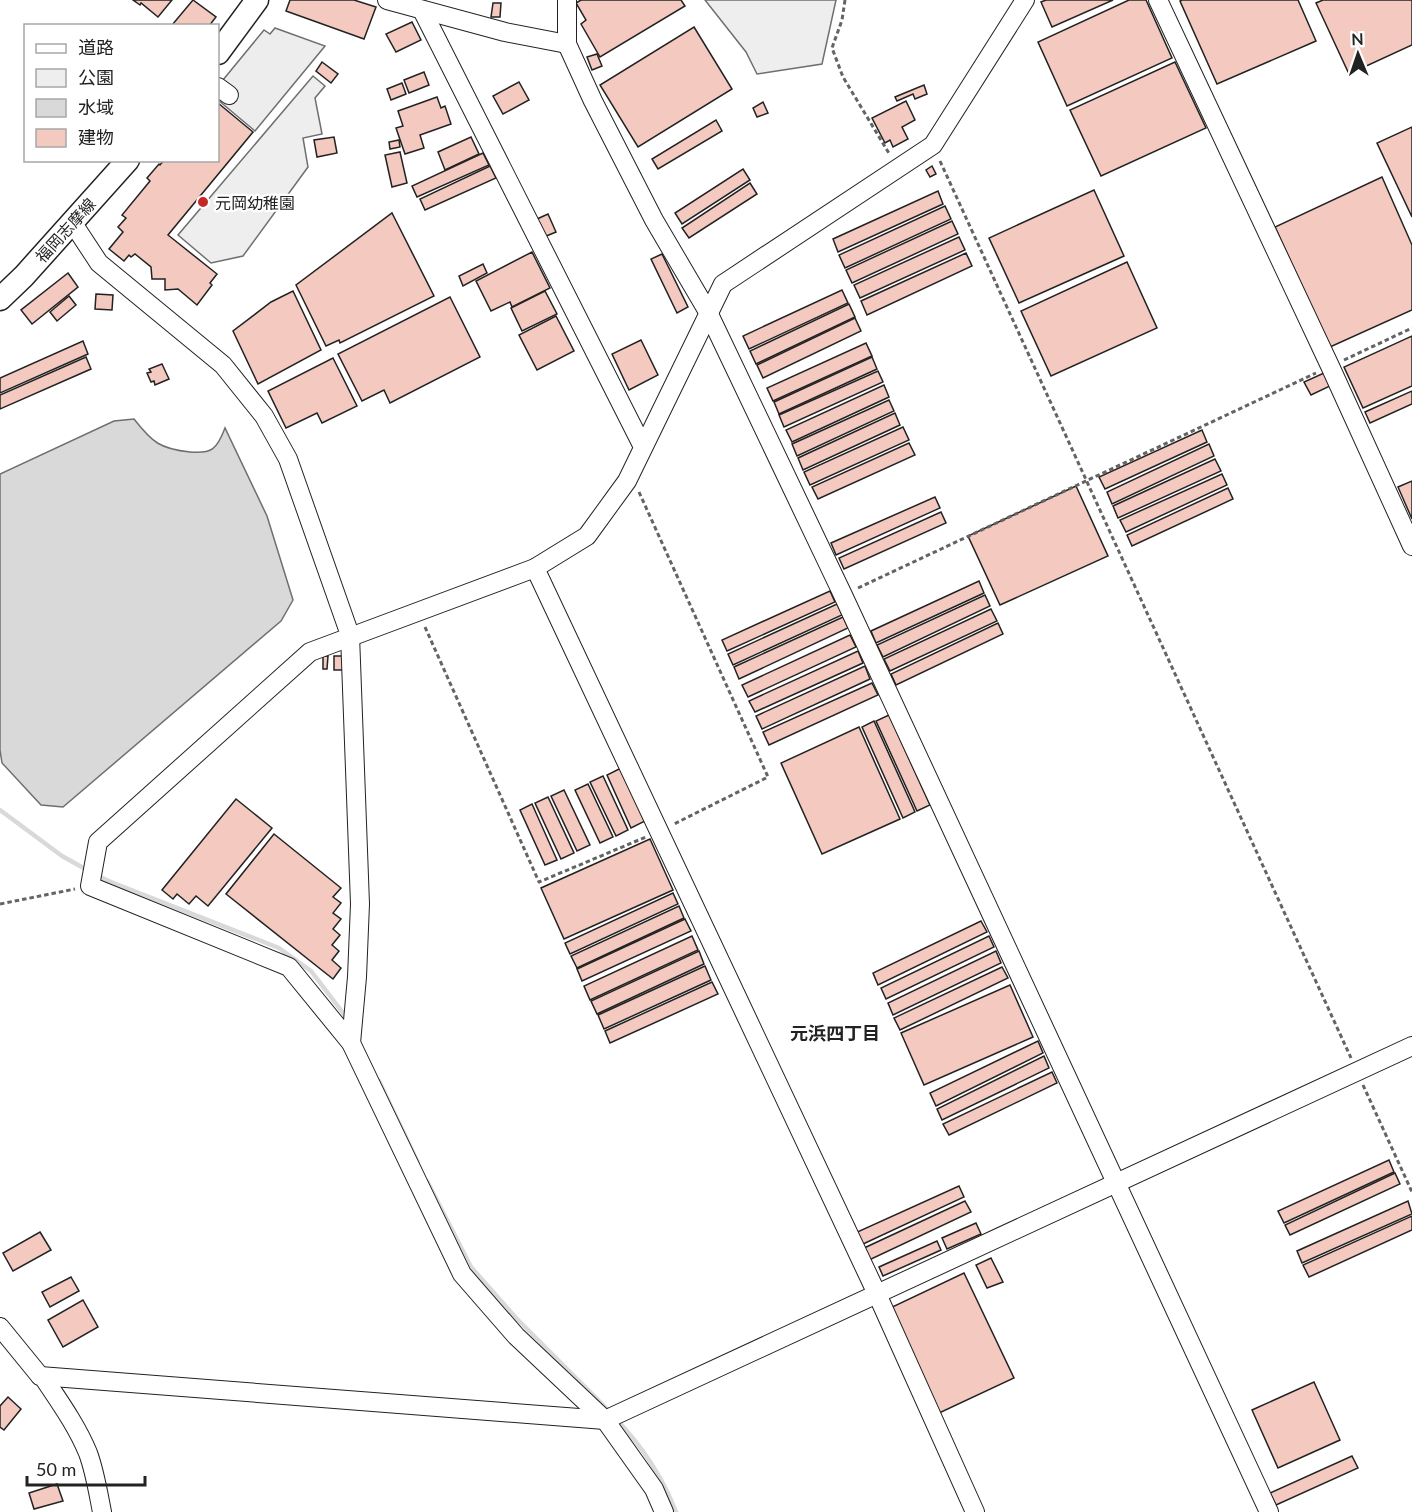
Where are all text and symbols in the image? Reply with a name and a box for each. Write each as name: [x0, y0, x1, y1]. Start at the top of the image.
legend: [24, 24, 219, 162]
north arrow: [1328, 24, 1388, 84]
text: N: [1351, 29, 1364, 48]
text: 道路: [78, 36, 114, 58]
text: 公園: [78, 66, 114, 88]
text: 水域: [78, 96, 114, 118]
text: 建物: [78, 126, 114, 148]
place label: 元岡幼稚園: [215, 193, 295, 212]
street label: 福岡志摩線: [31, 194, 99, 266]
marker: 元岡幼稚園: [196, 195, 210, 209]
district label: 元浜四丁目: [790, 1022, 880, 1044]
scale bar: [27, 1449, 146, 1487]
text: 50 m: [36, 1458, 76, 1480]

